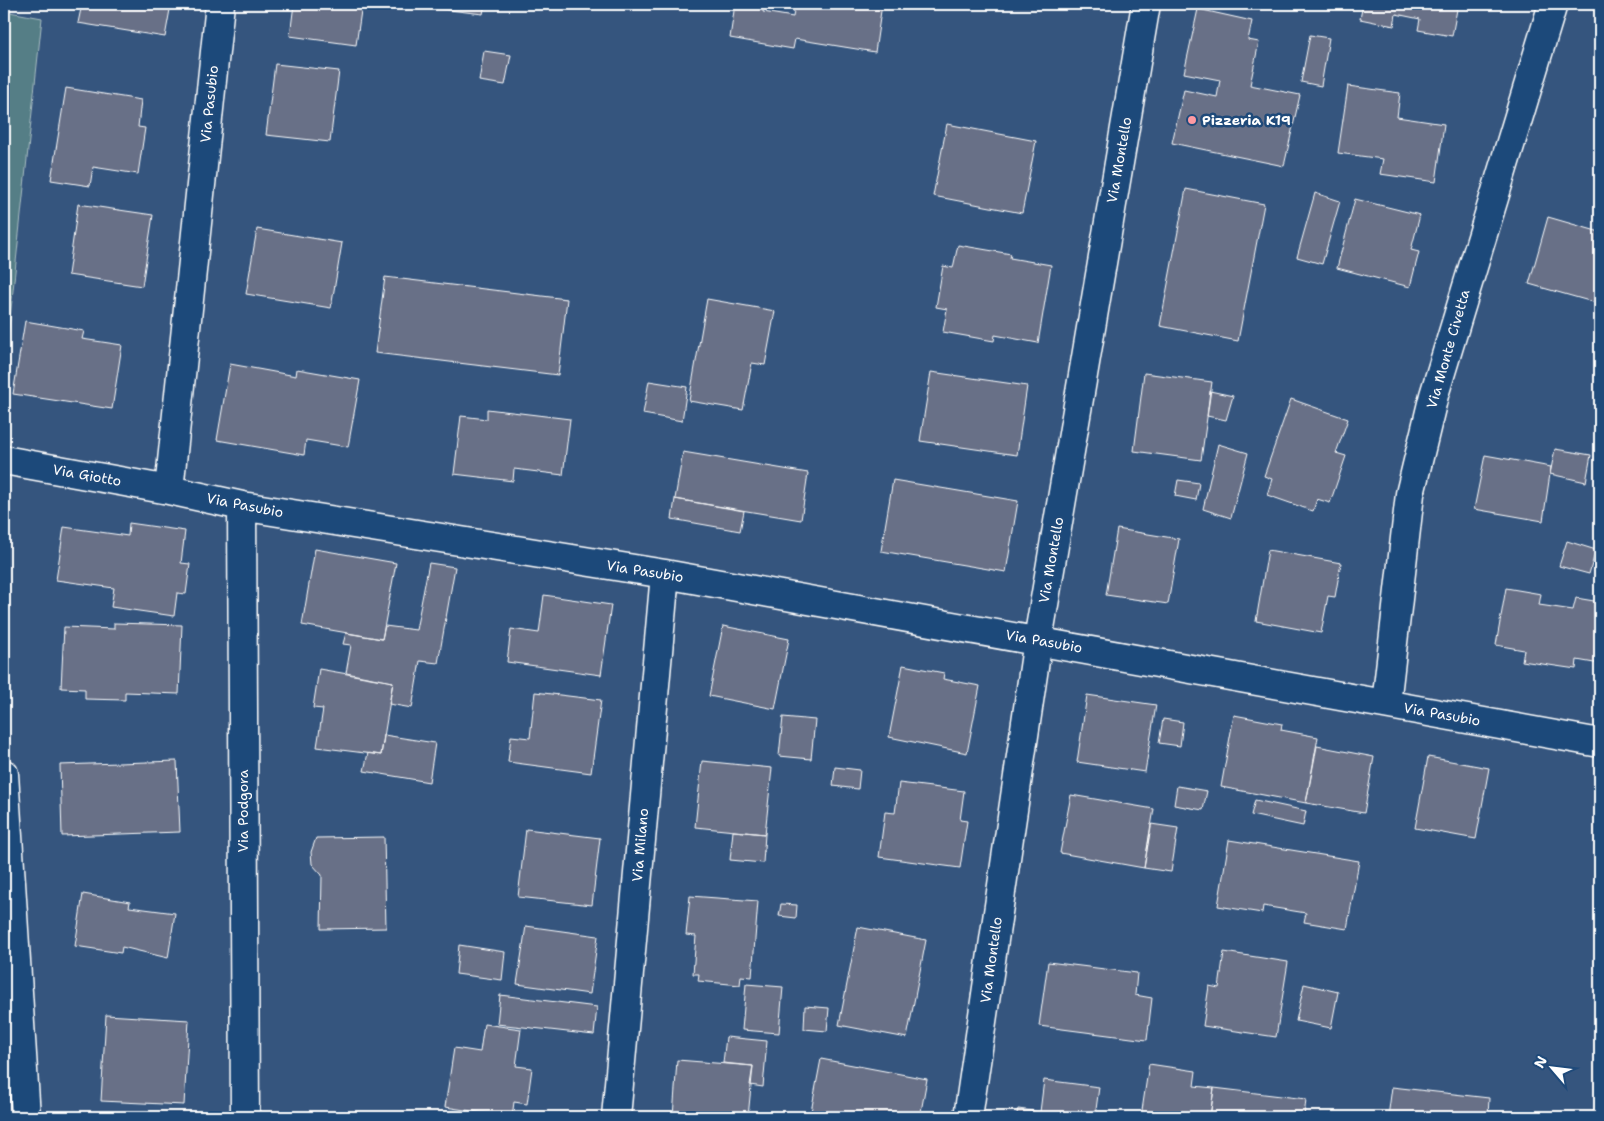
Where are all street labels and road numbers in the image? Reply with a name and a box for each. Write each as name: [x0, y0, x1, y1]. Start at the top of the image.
street label: Via Pasubio: [196, 64, 222, 144]
street label: Via Montello: [1103, 116, 1135, 204]
street label: Via Monte Civetta: [1422, 287, 1474, 411]
street label: Via Giotto: [51, 460, 123, 490]
street label: Via Pasubio: [205, 489, 285, 521]
street label: Via Montello: [1035, 516, 1067, 604]
street label: Via Pasubio: [605, 556, 685, 586]
street label: Via Pasubio: [1004, 625, 1084, 657]
street label: Via Pasubio: [1402, 698, 1482, 730]
street label: Via Podgora: [234, 769, 252, 852]
street label: Via Milano: [628, 807, 652, 883]
street label: Via Montello: [976, 916, 1006, 1004]

